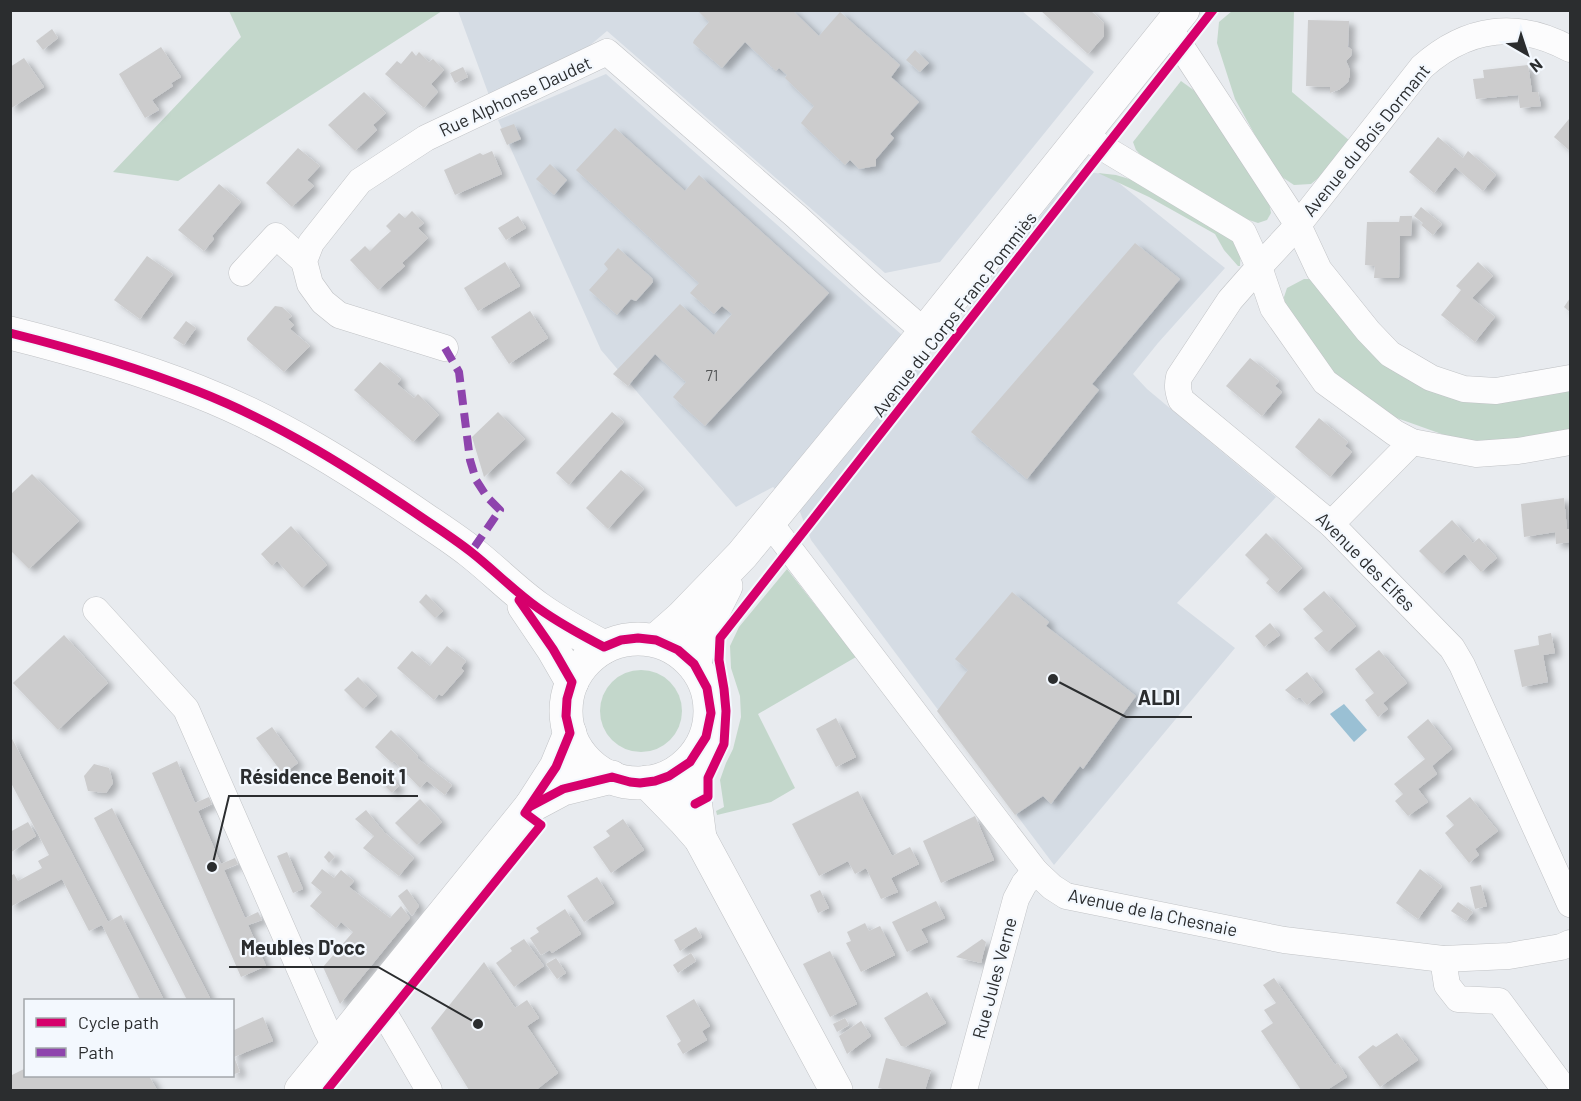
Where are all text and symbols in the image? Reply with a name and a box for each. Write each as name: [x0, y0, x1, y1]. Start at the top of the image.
north arrow: [1497, 24, 1557, 84]
street label: Rue Alphonse Daudet: [435, 51, 595, 141]
text: N: [1527, 55, 1547, 77]
street label: Avenue du Bois Dormant: [1298, 59, 1434, 221]
street label: Avenue du Corps Franc Pommiès: [867, 207, 1041, 421]
house number: 71: [706, 366, 718, 384]
street label: Avenue des Elfes: [1312, 507, 1420, 615]
callout: ALDI: [1126, 679, 1192, 717]
text: ALDI: [1138, 685, 1180, 709]
callout: Résidence Benoit 1: [229, 758, 418, 796]
text: Résidence Benoit 1: [240, 764, 406, 788]
street label: Avenue de la Chesnaie: [1066, 883, 1240, 941]
street label: Rue Jules Verne: [967, 915, 1021, 1041]
callout: Meubles D'occ: [229, 929, 378, 967]
text: Meubles D'occ: [241, 935, 365, 959]
legend: [24, 999, 234, 1077]
text: Cycle path: [78, 1011, 159, 1033]
text: Path: [78, 1041, 114, 1063]

